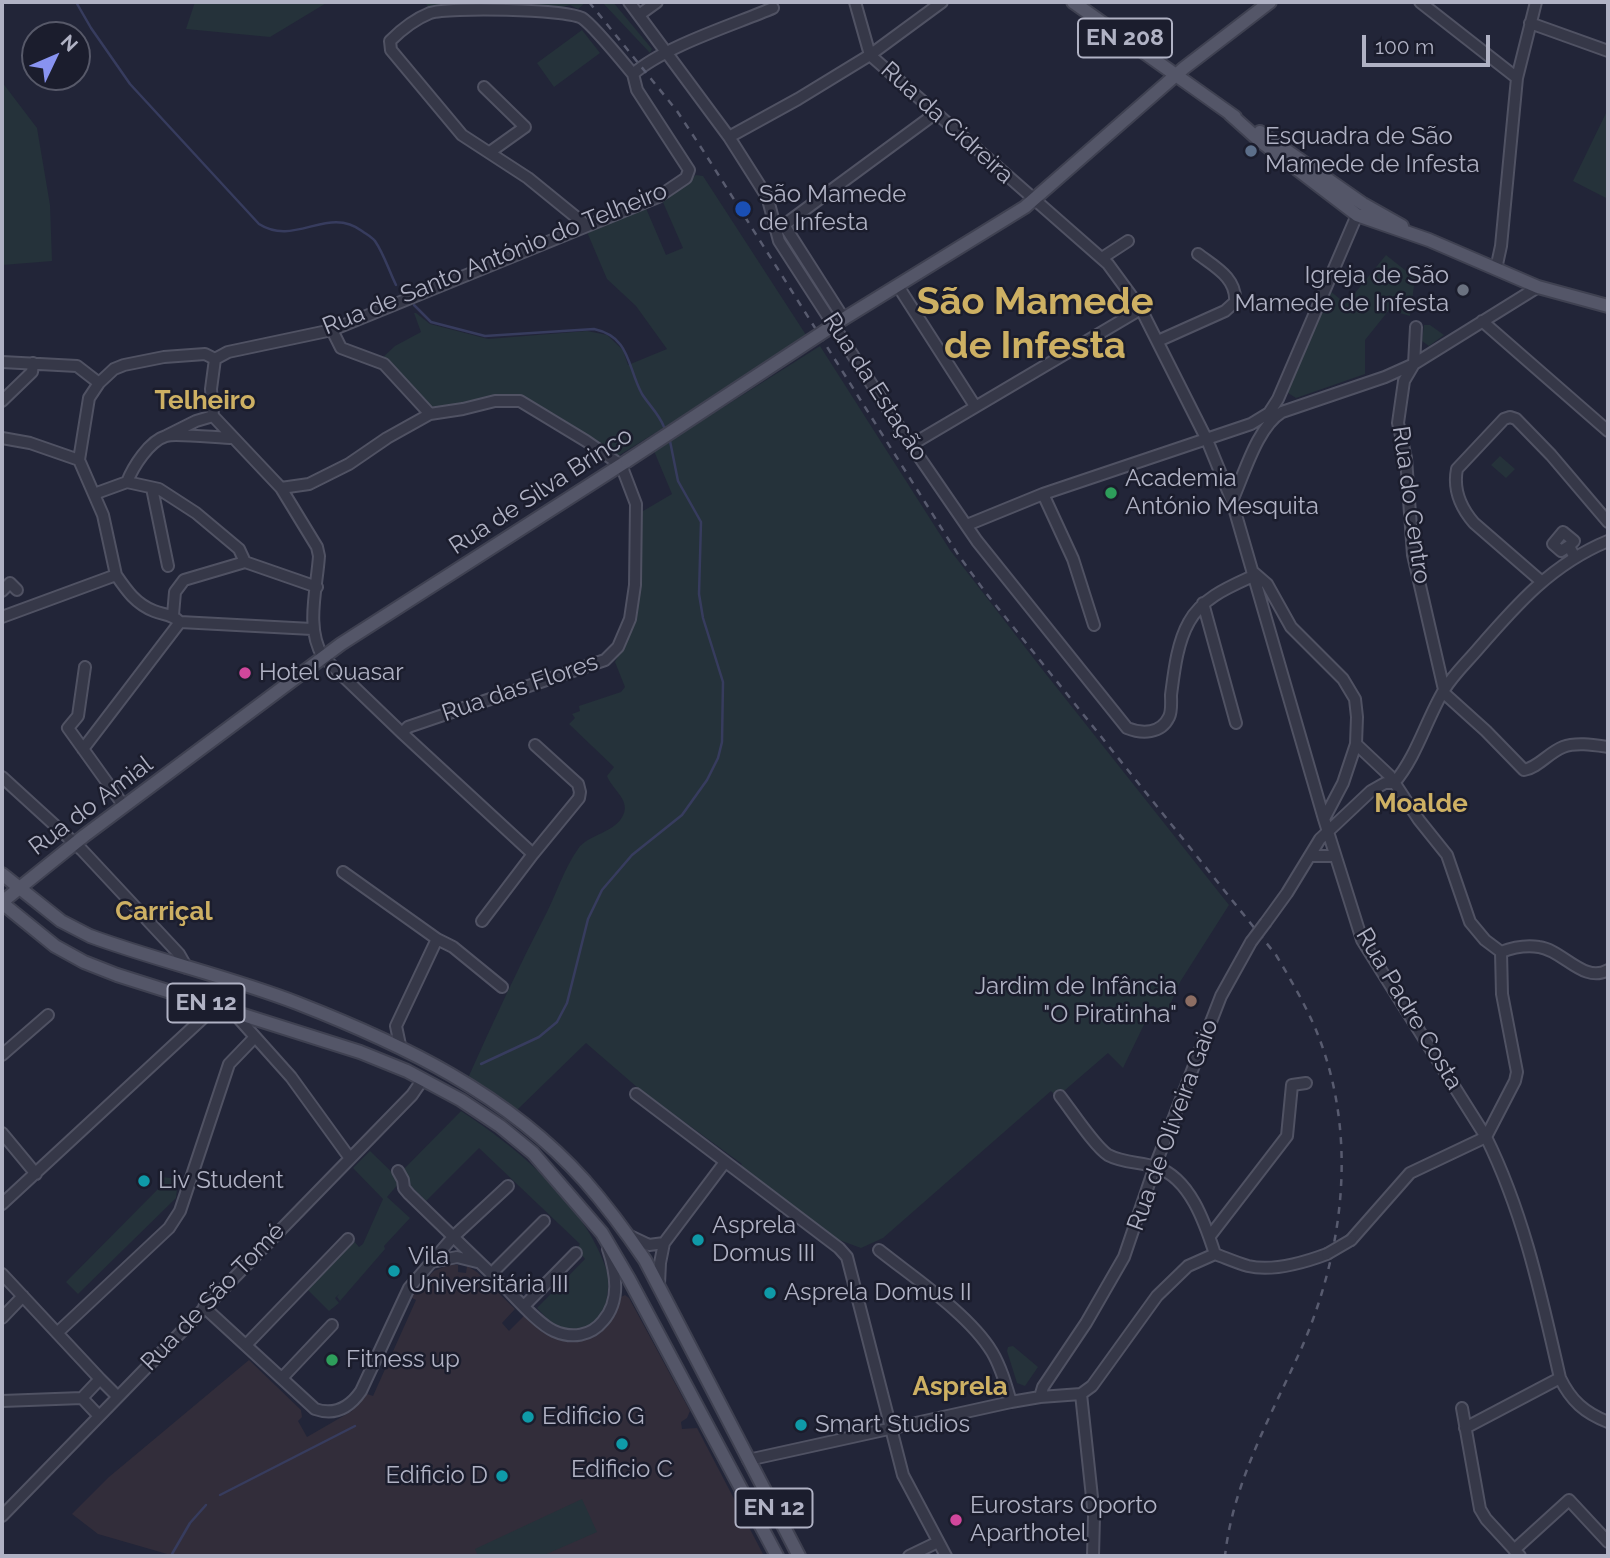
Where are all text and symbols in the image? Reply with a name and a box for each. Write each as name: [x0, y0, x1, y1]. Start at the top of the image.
road number: EN 208: [1078, 19, 1172, 58]
north arrow: [21, 21, 91, 91]
scale bar: [1365, 21, 1493, 65]
text: N: [57, 30, 83, 56]
text: 100 m: [1375, 34, 1434, 59]
street label: Rua da Cidreira: [875, 56, 1019, 190]
place label: Esquadra de São Mamede de Infesta: [1265, 123, 1480, 179]
marker: Esquadra de São Mamede de Infesta: [1243, 143, 1259, 159]
street label: Rua de Santo António do Telheiro: [318, 176, 672, 342]
place label: São Mamede de Infesta: [759, 181, 906, 237]
marker: São Mamede de Infesta: [733, 199, 753, 219]
place label: Igreja de São Mamede de Infesta: [1234, 262, 1449, 318]
district label: São Mamede de Infesta: [916, 280, 1154, 370]
marker: Igreja de São Mamede de Infesta: [1455, 282, 1471, 298]
street label: Rua da Estação: [816, 307, 934, 467]
district label: Telheiro: [155, 385, 255, 417]
street label: Rua de Silva Brinco: [444, 421, 638, 561]
street label: Rua do Centro: [1386, 424, 1436, 586]
place label: Academia António Mesquita: [1125, 465, 1319, 521]
marker: Academia António Mesquita: [1103, 485, 1119, 501]
street label: Rua das Flores: [438, 648, 602, 728]
place label: Hotel Quasar: [259, 659, 404, 687]
marker: Hotel Quasar: [237, 665, 253, 681]
street label: Rua do Amial: [23, 750, 159, 862]
district label: Moalde: [1374, 788, 1468, 820]
district label: Carriçal: [115, 896, 213, 928]
street label: Rua Padre Costa: [1349, 923, 1469, 1095]
place label: Jardim de Infância "O Piratinha": [975, 973, 1177, 1029]
road number: EN 12: [168, 984, 244, 1022]
marker: Jardim de Infância "O Piratinha": [1183, 993, 1199, 1009]
street label: Rua de Oliveira Gaio: [1121, 1015, 1225, 1235]
place label: Liv Student: [158, 1167, 284, 1195]
marker: Liv Student: [136, 1173, 152, 1189]
place label: Asprela Domus III: [712, 1212, 815, 1268]
street label: Rua de São Tomé: [135, 1217, 291, 1377]
marker: Asprela Domus III: [690, 1232, 706, 1248]
place label: Vila Universitária III: [408, 1243, 569, 1299]
marker: Vila Universitária III: [386, 1263, 402, 1279]
place label: Asprela Domus II: [784, 1279, 972, 1307]
marker: Asprela Domus II: [762, 1285, 778, 1301]
place label: Fitness up: [346, 1346, 460, 1374]
marker: Fitness up: [324, 1352, 340, 1368]
district label: Asprela: [912, 1371, 1008, 1403]
place label: Edificio G: [542, 1403, 645, 1431]
marker: Edificio G: [520, 1409, 536, 1425]
place label: Smart Studios: [815, 1411, 970, 1439]
marker: Smart Studios: [793, 1417, 809, 1433]
marker: Edificio C: [614, 1436, 630, 1452]
place label: Edificio C: [571, 1456, 673, 1484]
place label: Edificio D: [386, 1462, 488, 1490]
marker: Edificio D: [494, 1468, 510, 1484]
road number: EN 12: [736, 1488, 812, 1527]
place label: Eurostars Oporto Aparthotel: [970, 1492, 1157, 1548]
marker: Eurostars Oporto Aparthotel: [948, 1512, 964, 1528]

